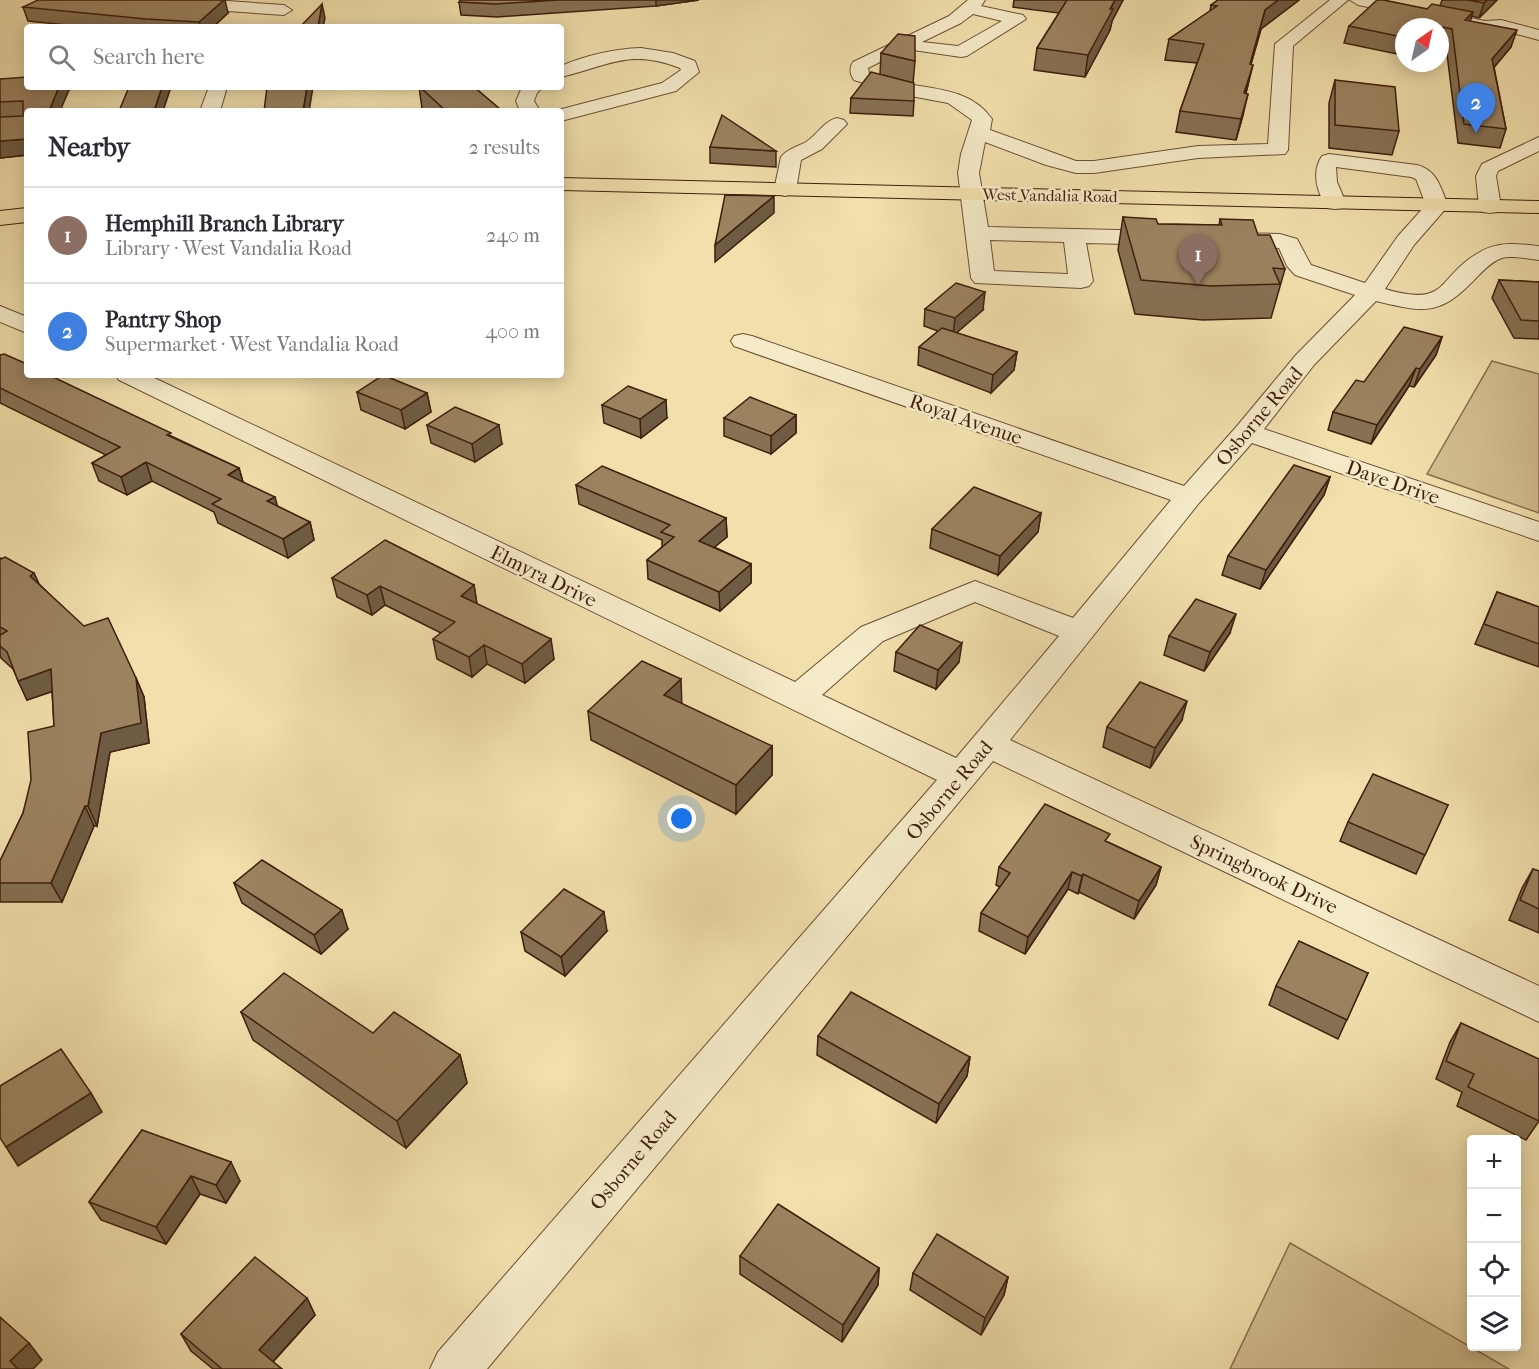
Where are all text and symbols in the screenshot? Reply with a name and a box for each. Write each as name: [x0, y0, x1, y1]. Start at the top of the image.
north arrow: [1395, 18, 1449, 72]
search box: [24, 24, 564, 90]
icon: search: [45, 41, 78, 74]
text: Search here: [93, 44, 205, 70]
pin: 2: [1456, 84, 1496, 133]
text: Nearby: [48, 132, 130, 163]
text: 2 results: [469, 136, 540, 159]
street label: West Vandalia Road: [981, 185, 1118, 206]
text: Hemphill Branch Library: [105, 211, 344, 237]
text: 1: [64, 224, 71, 247]
text: 240 m: [486, 224, 540, 247]
pin: 1: [1178, 236, 1218, 285]
text: Library · West Vandalia Road: [105, 237, 352, 260]
text: Pantry Shop: [105, 307, 221, 333]
text: 2: [62, 320, 73, 343]
text: 400 m: [485, 320, 540, 343]
text: Supermarket · West Vandalia Road: [105, 333, 399, 356]
street label: Osborne Road: [1211, 361, 1308, 471]
street label: Royal Avenue: [906, 389, 1025, 450]
street label: Daye Drive: [1343, 456, 1443, 509]
street label: Elmyra Drive: [487, 541, 601, 612]
street label: Osborne Road: [901, 735, 998, 845]
your location: [667, 804, 696, 833]
street label: Springbrook Drive: [1186, 830, 1341, 919]
street label: Osborne Road: [585, 1105, 682, 1215]
map controls: [1467, 1135, 1521, 1351]
button: +: [1467, 1135, 1521, 1189]
button: −: [1467, 1189, 1521, 1243]
button: locate: [1467, 1243, 1521, 1297]
button: layers: [1467, 1297, 1521, 1351]

